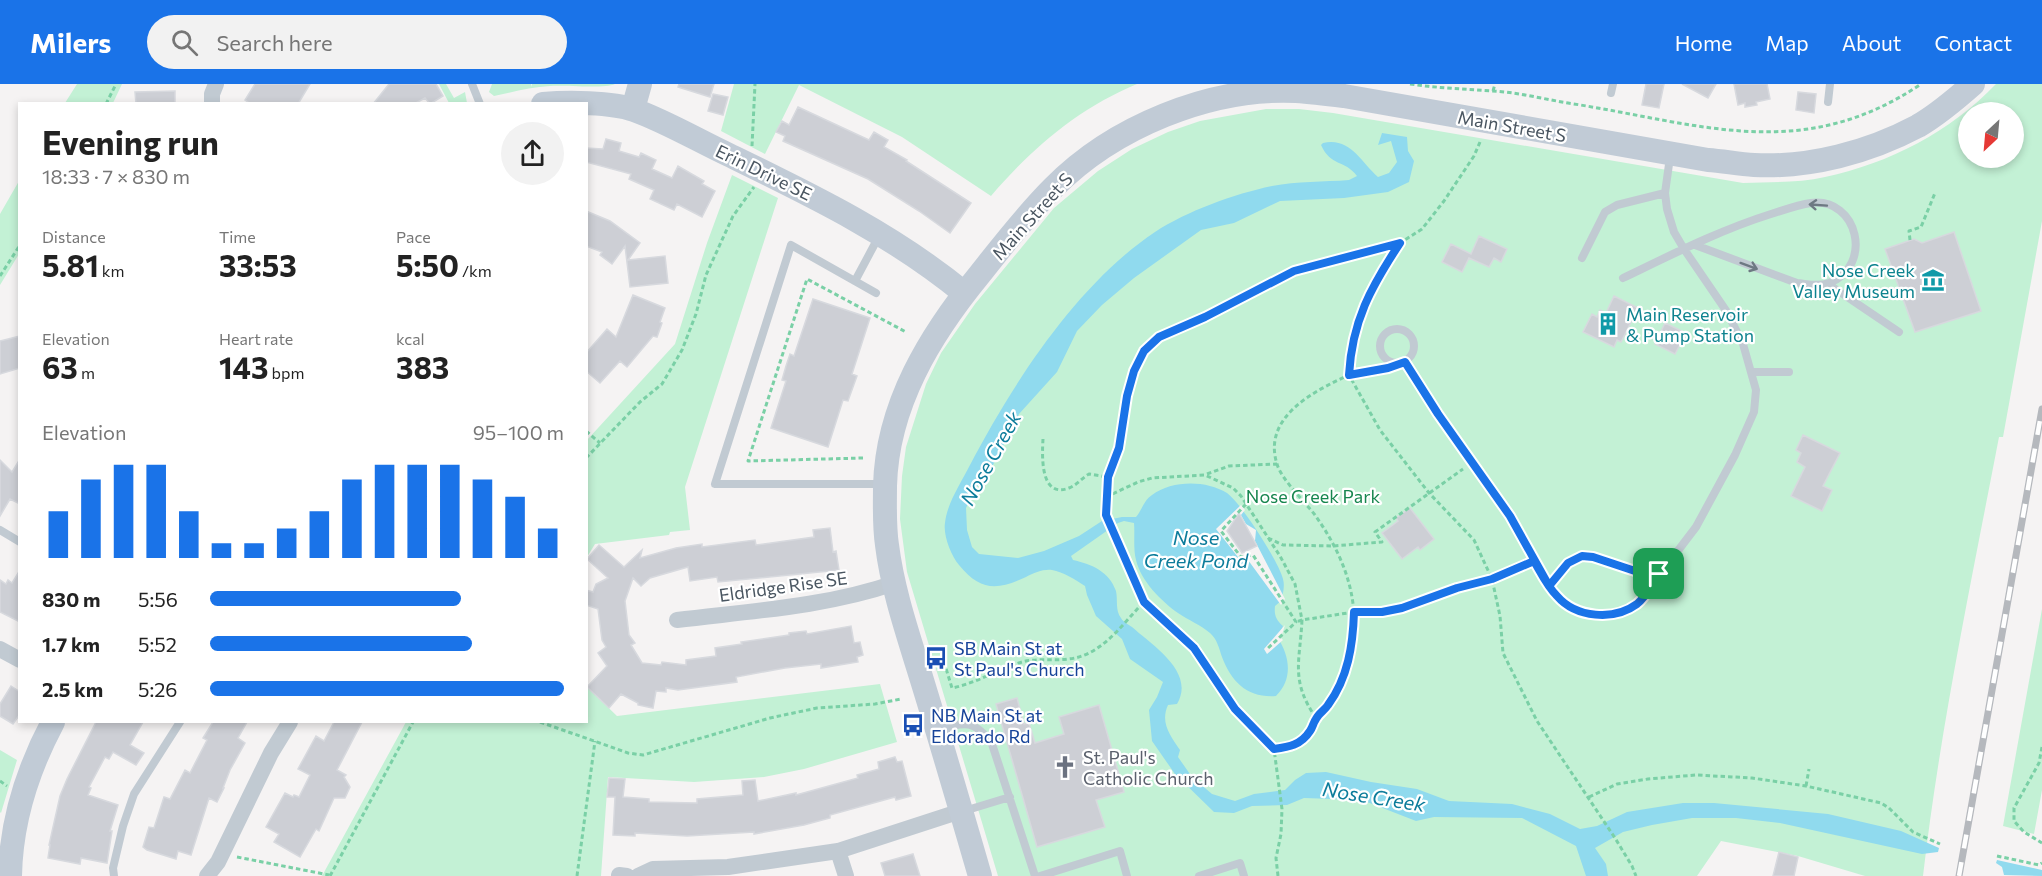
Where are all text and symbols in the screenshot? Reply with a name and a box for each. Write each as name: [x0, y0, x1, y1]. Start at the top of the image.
search box: [147, 15, 567, 69]
text: Milers: [30, 25, 111, 59]
icon: search: [168, 26, 201, 59]
text: Search here: [216, 29, 333, 56]
text: Home: [1675, 30, 1732, 55]
text: Map: [1765, 30, 1809, 55]
text: About: [1842, 30, 1901, 55]
text: Contact: [1934, 30, 2012, 55]
north arrow: [1958, 102, 2024, 168]
map controls: [1958, 102, 2024, 168]
street label: Main Street S: [1456, 106, 1568, 146]
text: Evening run: [42, 121, 219, 162]
button: share: [501, 122, 564, 185]
street label: Erin Drive SE: [712, 139, 816, 205]
text: 18:33 · 7 × 830 m: [42, 164, 190, 188]
street label: Main Street S: [987, 168, 1077, 264]
one-way arrow: [1809, 199, 1829, 210]
text: Distance: [42, 227, 106, 246]
text: Time: [219, 227, 256, 246]
text: Pace: [396, 227, 431, 246]
text: 5.81: [42, 246, 99, 283]
text: 33:53: [219, 246, 297, 283]
text: 5:50: [396, 246, 459, 283]
place label: Nose Creek Valley Museum: [1792, 259, 1915, 302]
text: km: [99, 261, 124, 280]
text: /km: [459, 261, 492, 280]
one-way arrow: [1740, 261, 1758, 272]
museum icon: Nose Creek Valley Museum: [1920, 267, 1946, 293]
place label: Main Reservoir & Pump Station: [1626, 303, 1754, 346]
building icon: Main Reservoir & Pump Station: [1595, 311, 1621, 337]
text: Elevation: [42, 329, 110, 348]
text: Heart rate: [219, 329, 293, 348]
text: kcal: [396, 329, 425, 348]
text: 63: [42, 348, 78, 385]
text: 143: [219, 348, 268, 385]
text: 383: [396, 348, 449, 385]
text: m: [78, 363, 95, 382]
text: bpm: [268, 363, 304, 382]
water label: Nose Creek: [954, 406, 1026, 509]
text: Elevation: [42, 420, 127, 444]
text: 95–100 m: [473, 420, 564, 444]
park label: Nose Creek Park: [1246, 485, 1380, 507]
water label: Nose Creek Pond: [1144, 525, 1250, 572]
pin: [1633, 548, 1684, 599]
icon: arrive: [1642, 557, 1675, 590]
street label: Eldridge Rise SE: [717, 566, 849, 606]
text: 830 m: [42, 587, 100, 611]
text: 5:56: [138, 587, 178, 611]
text: 1.7 km: [42, 632, 100, 656]
text: 5:52: [138, 632, 177, 656]
place label: SB Main St at St Paul's Church: [954, 637, 1085, 680]
bus stop icon: SB Main St at St Paul's Church: [923, 645, 949, 671]
text: 2.5 km: [42, 677, 103, 701]
text: 5:26: [138, 677, 177, 701]
place label: NB Main St at Eldorado Rd: [931, 704, 1043, 747]
bus stop icon: NB Main St at Eldorado Rd: [900, 712, 926, 738]
place label: St. Paul's Catholic Church: [1083, 746, 1214, 789]
church icon: St. Paul's Catholic Church: [1052, 754, 1078, 780]
water label: Nose Creek: [1321, 776, 1428, 816]

